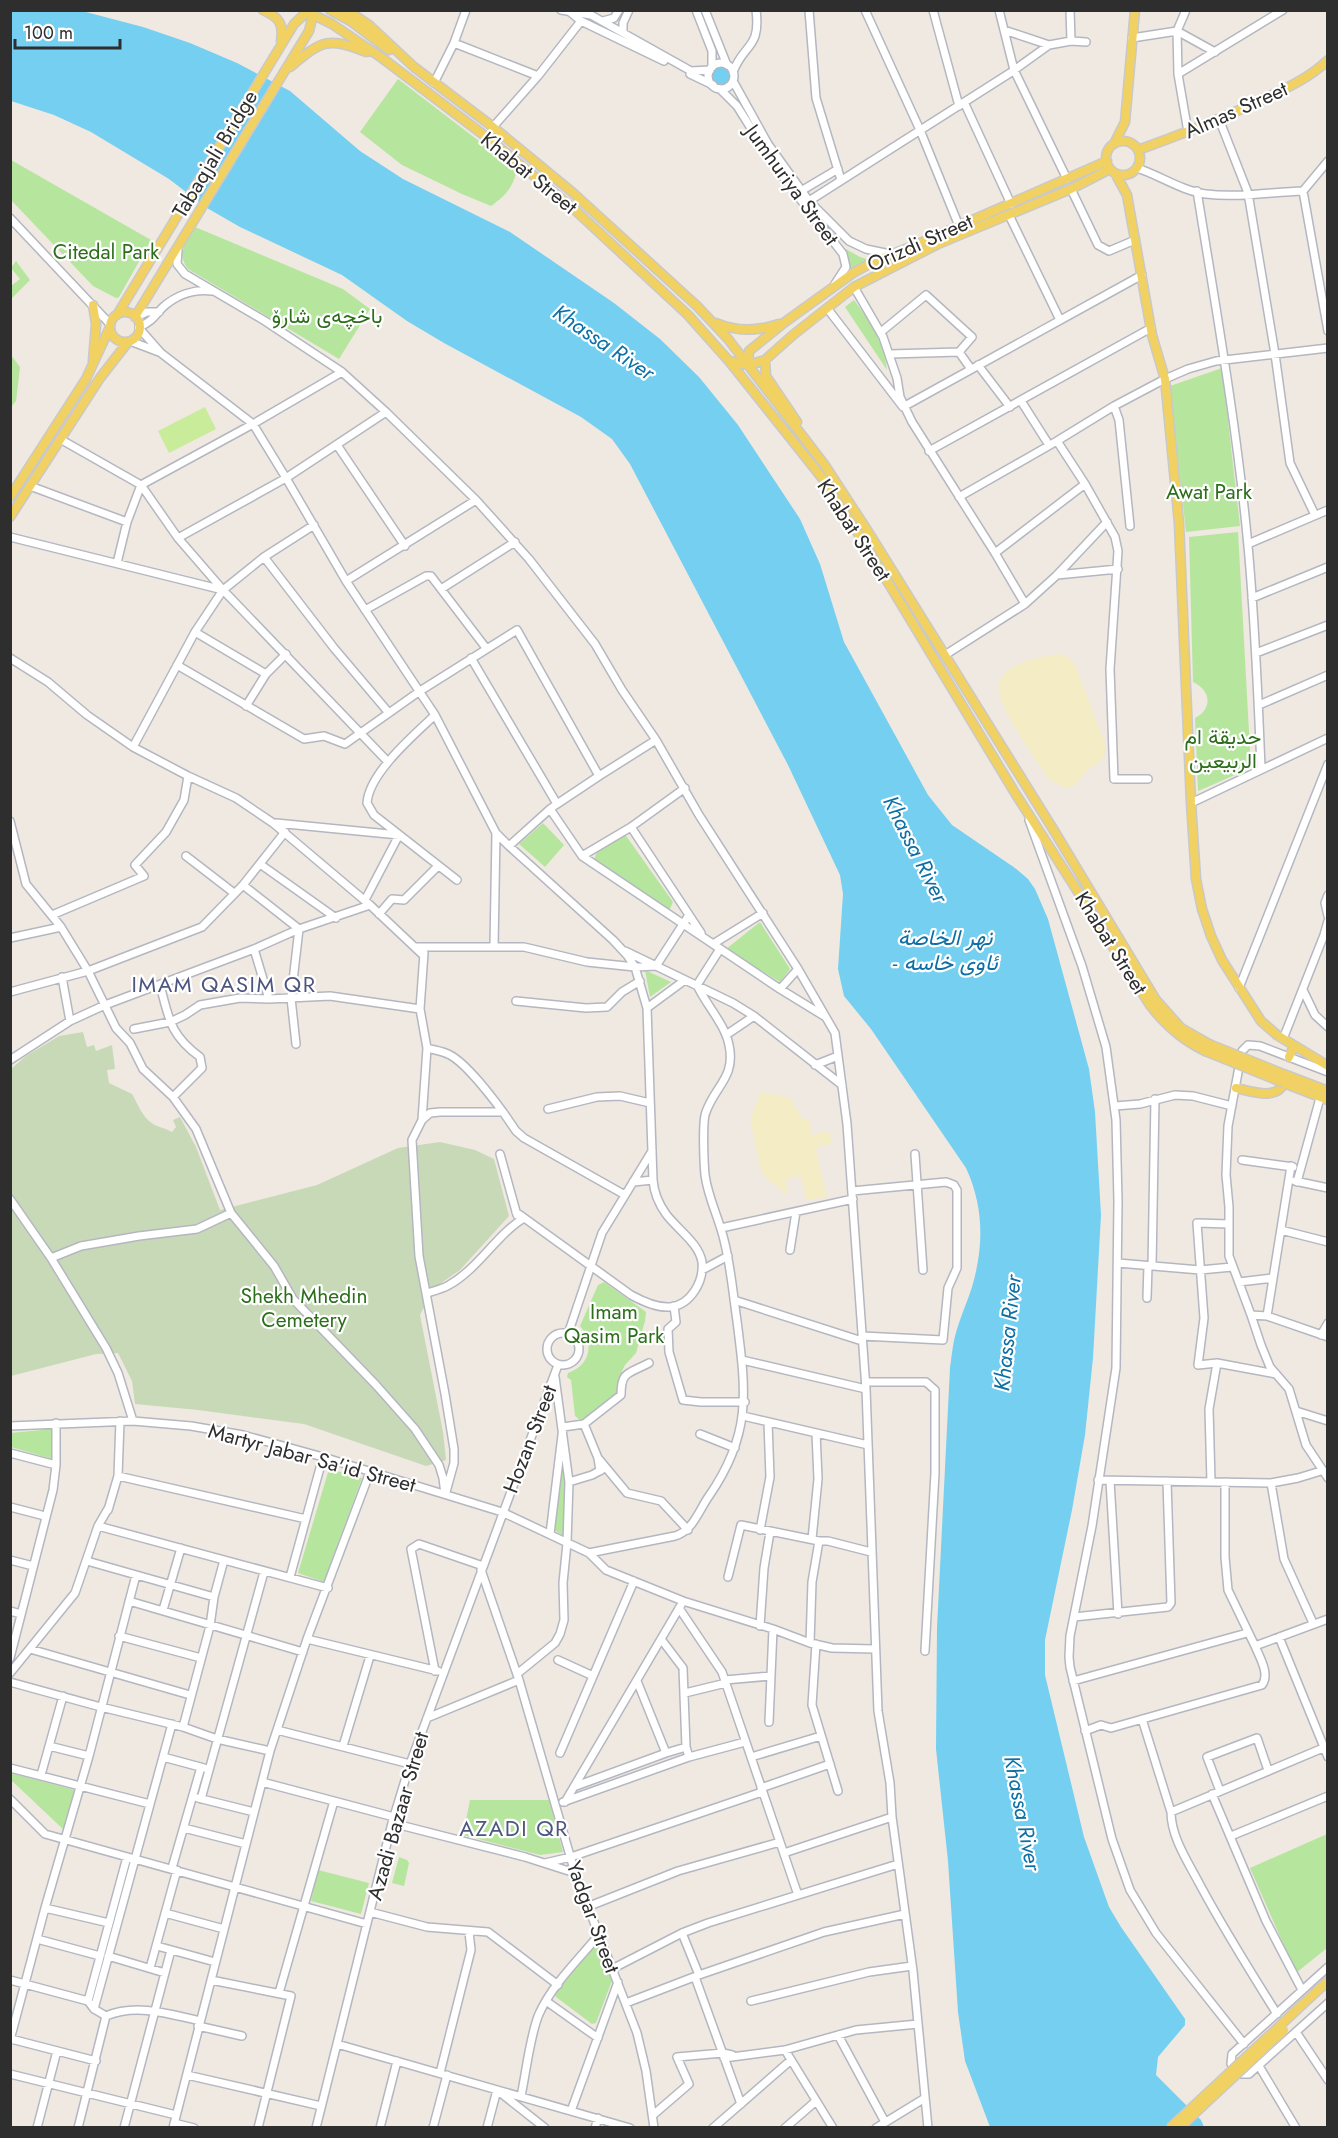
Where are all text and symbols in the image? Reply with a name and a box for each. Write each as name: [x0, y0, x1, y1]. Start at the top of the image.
scale bar: [15, 12, 120, 50]
text: 100 m: [24, 20, 73, 46]
street label: Almas Street: [1180, 74, 1292, 146]
street label: Tabaqjali Bridge: [165, 84, 265, 224]
street label: Jumhuriya Street: [736, 116, 846, 252]
street label: Khabat Street: [474, 125, 584, 221]
street label: Orizdi Street: [862, 206, 978, 280]
park label: Citedal Park: [53, 237, 160, 267]
water label: Khassa River: [547, 296, 663, 389]
park label: باخچەی شارۆ: [272, 301, 382, 331]
street label: Khabat Street: [810, 473, 898, 587]
park label: Awat Park: [1166, 477, 1253, 507]
park label: حديقة ام الربيعين: [1185, 722, 1261, 776]
water label: Khassa River: [875, 790, 957, 910]
street label: Khabat Street: [1067, 886, 1155, 1000]
water label: نهر الخاصة - ئاوی خاسە: [893, 921, 1000, 978]
district label: IMAM QASIM QR: [131, 968, 317, 1000]
water label: Khassa River: [985, 1272, 1029, 1393]
park label: Shekh Mhedin Cemetery: [240, 1281, 368, 1335]
park label: Imam Qasim Park: [564, 1297, 665, 1351]
street label: Hozan Street: [496, 1381, 564, 1497]
street label: Martyr Jabar Sa'id Street: [205, 1416, 419, 1500]
street label: Azadi Bazaar Street: [360, 1728, 436, 1904]
water label: Khassa River: [996, 1753, 1050, 1875]
district label: AZADI QR: [459, 1812, 569, 1844]
street label: Yadgar Street: [559, 1857, 627, 1977]

